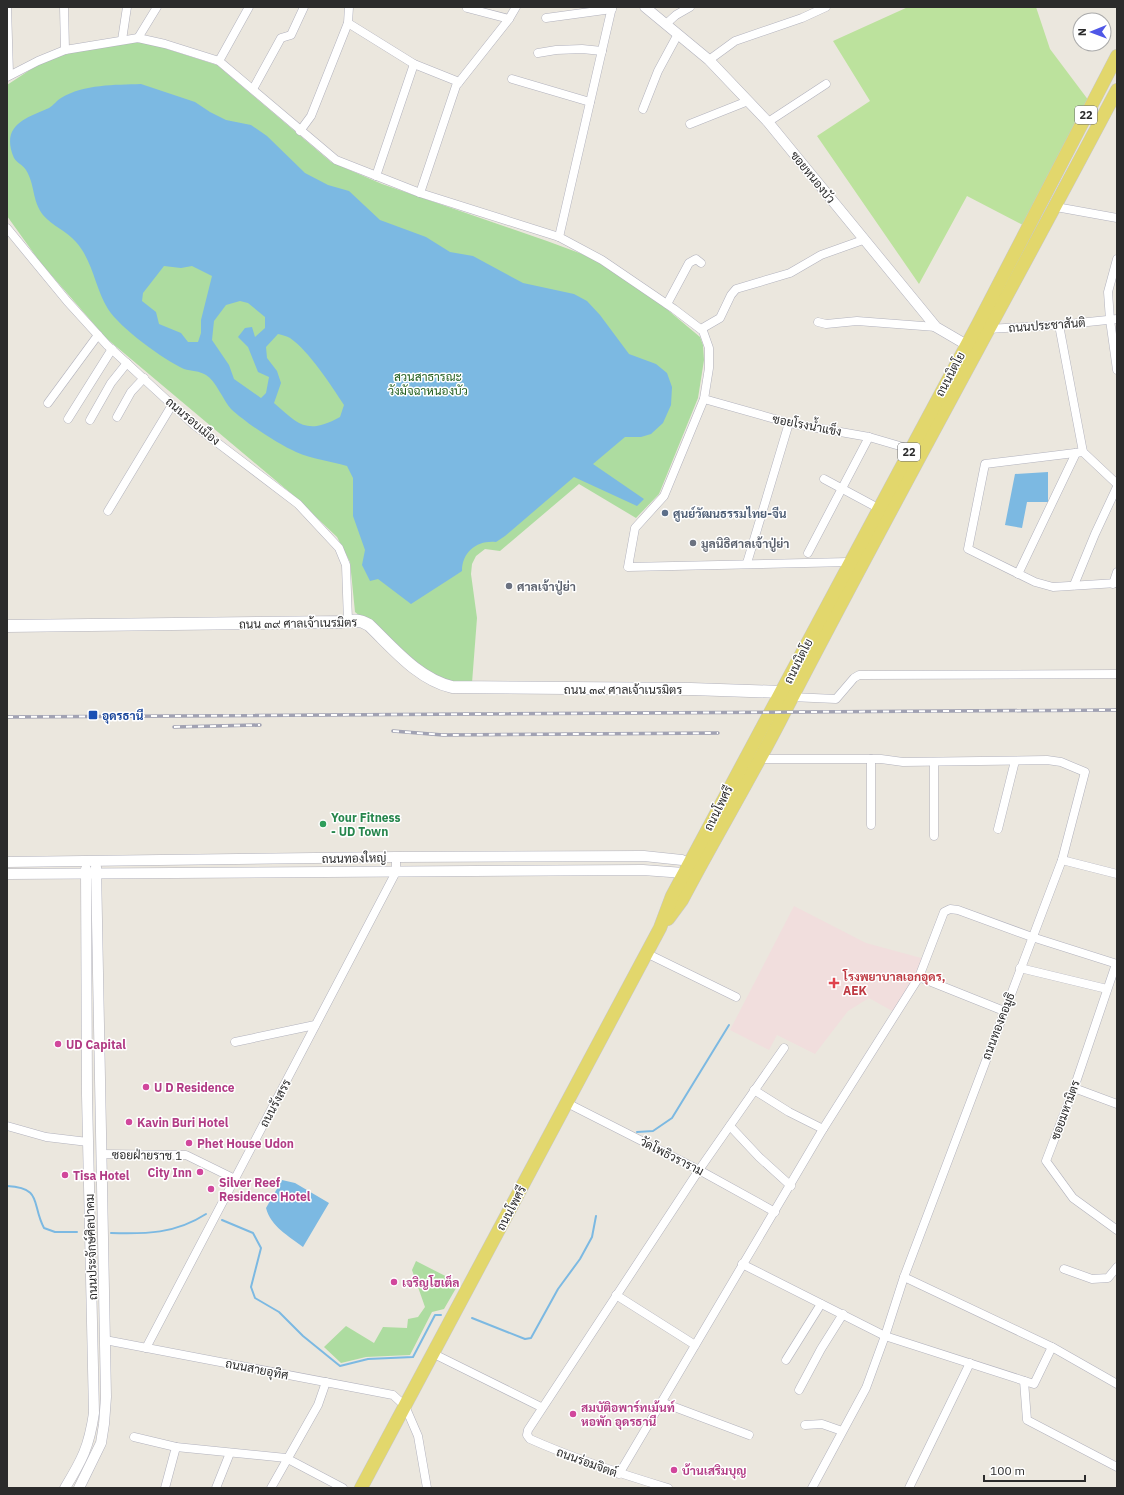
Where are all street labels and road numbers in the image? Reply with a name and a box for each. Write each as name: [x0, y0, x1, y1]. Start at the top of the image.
road number: 22: [1075, 106, 1097, 124]
street label: ซอยหนองบัว: [787, 148, 839, 206]
street label: ถนนประชาสันติ: [1008, 315, 1086, 335]
street label: ถนนนิตโย: [932, 349, 968, 399]
street label: ถนนรอบเมือง: [163, 394, 223, 448]
street label: ซอยโรงน้ำแข็ง: [771, 408, 843, 439]
road number: 22: [898, 443, 920, 461]
street label: ถนน ๓๙ ศาลเจ้าเนรมิตร: [239, 614, 358, 632]
street label: ถนนนิตโย: [780, 636, 816, 686]
street label: ถนน ๓๙ ศาลเจ้าเนรมิตร: [564, 682, 682, 697]
street label: ถนนโพศรี: [700, 783, 736, 833]
street label: ถนนทองใหญ่: [321, 850, 387, 866]
street label: ถนนทองคอมูธิ: [978, 990, 1019, 1062]
street label: ถนนรังสรร: [256, 1076, 294, 1130]
street label: ซอยมหามิตร: [1047, 1078, 1083, 1142]
street label: วัดโพธิวราราม: [638, 1133, 706, 1179]
street label: ซอยฝ่ายราช 1: [112, 1147, 182, 1163]
street label: ถนนโพศรี: [493, 1183, 529, 1233]
street label: ถนนประจักษ์ศิลปาคม: [82, 1194, 100, 1300]
street label: ถนนสายอุทิศ: [224, 1356, 290, 1384]
street label: ถนนร่อมจิตต์: [554, 1444, 620, 1480]

